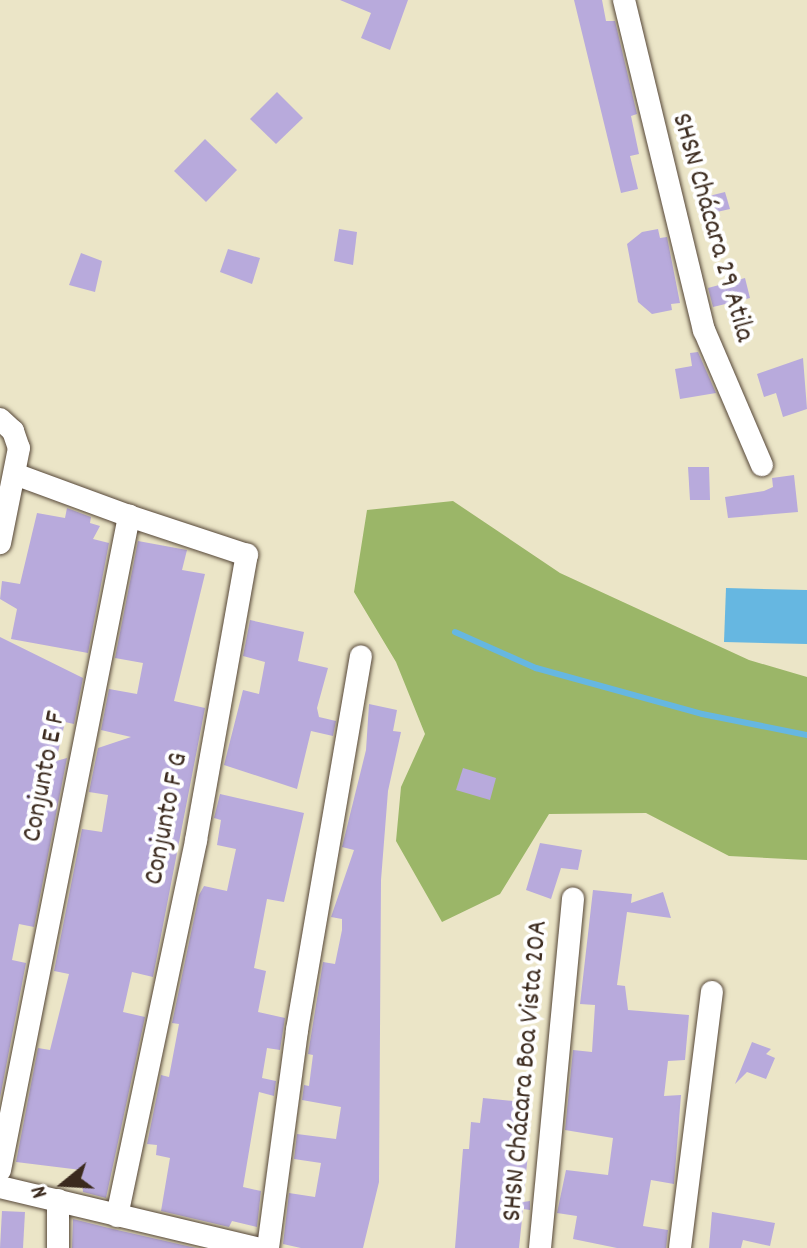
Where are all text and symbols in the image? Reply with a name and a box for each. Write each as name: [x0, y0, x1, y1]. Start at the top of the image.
street label: SHSN Chácara 29 Atila: [662, 110, 760, 346]
street label: Conjunto E F: [17, 709, 75, 845]
street label: Conjunto F G: [139, 750, 197, 888]
street label: SHSN Chácara Boa Vista 20A: [497, 919, 557, 1223]
north arrow: [24, 1144, 104, 1224]
text: N: [24, 1182, 57, 1202]

